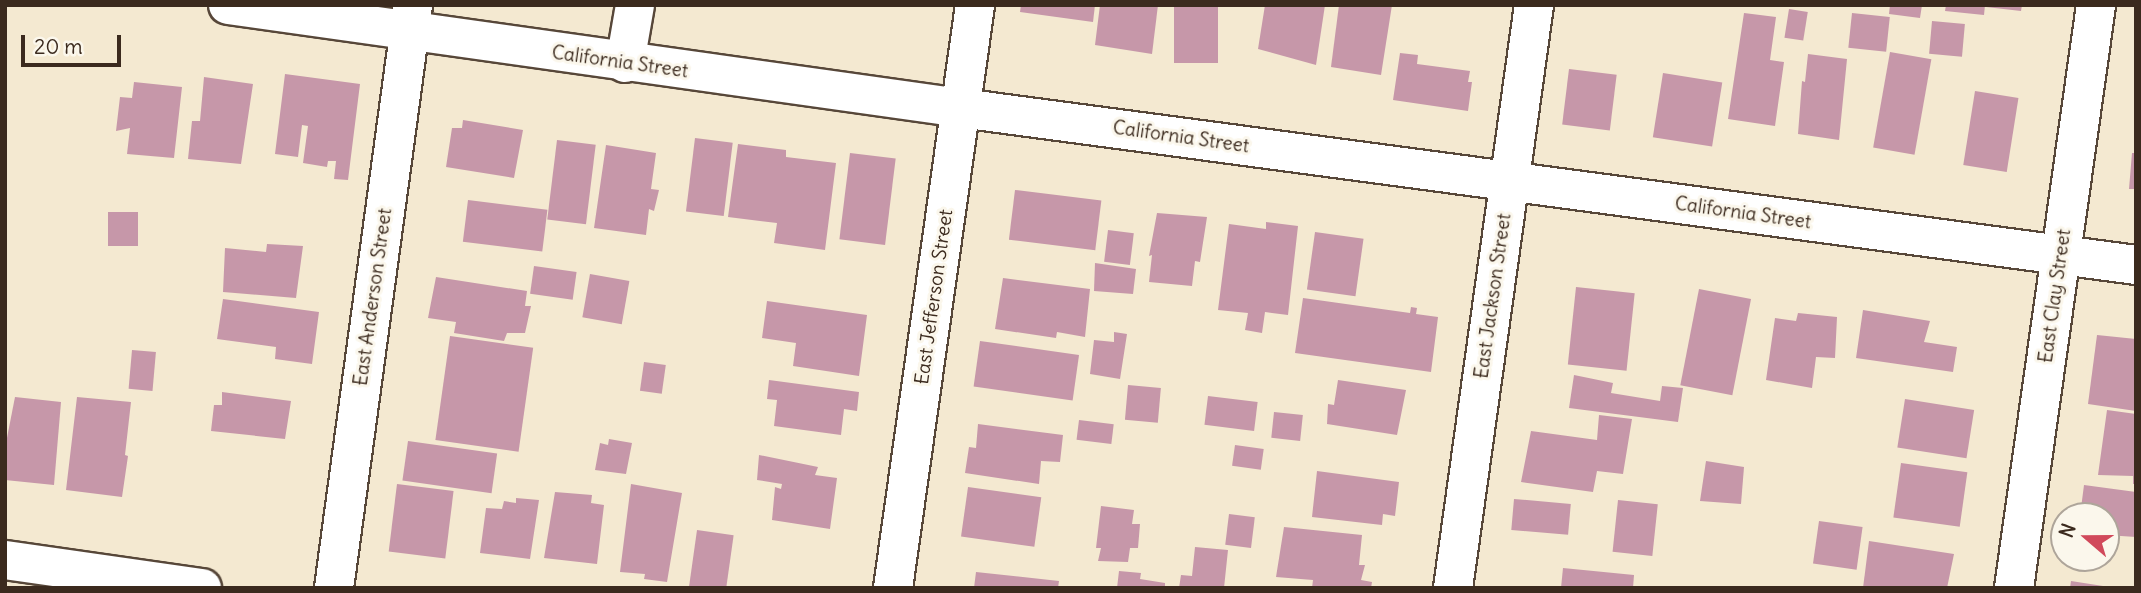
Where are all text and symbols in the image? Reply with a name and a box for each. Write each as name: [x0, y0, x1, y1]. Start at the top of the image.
scale bar: [24, 21, 124, 65]
text: 20 m: [34, 33, 83, 60]
street label: California Street: [550, 41, 690, 83]
street label: California Street: [1111, 116, 1251, 158]
street label: California Street: [1673, 192, 1813, 234]
street label: East Anderson Street: [349, 207, 397, 387]
street label: East Jefferson Street: [910, 208, 958, 386]
street label: East Jackson Street: [1470, 212, 1516, 380]
street label: East Clay Street: [2034, 228, 2076, 364]
north arrow: [2050, 502, 2120, 572]
text: N: [2054, 520, 2081, 541]

